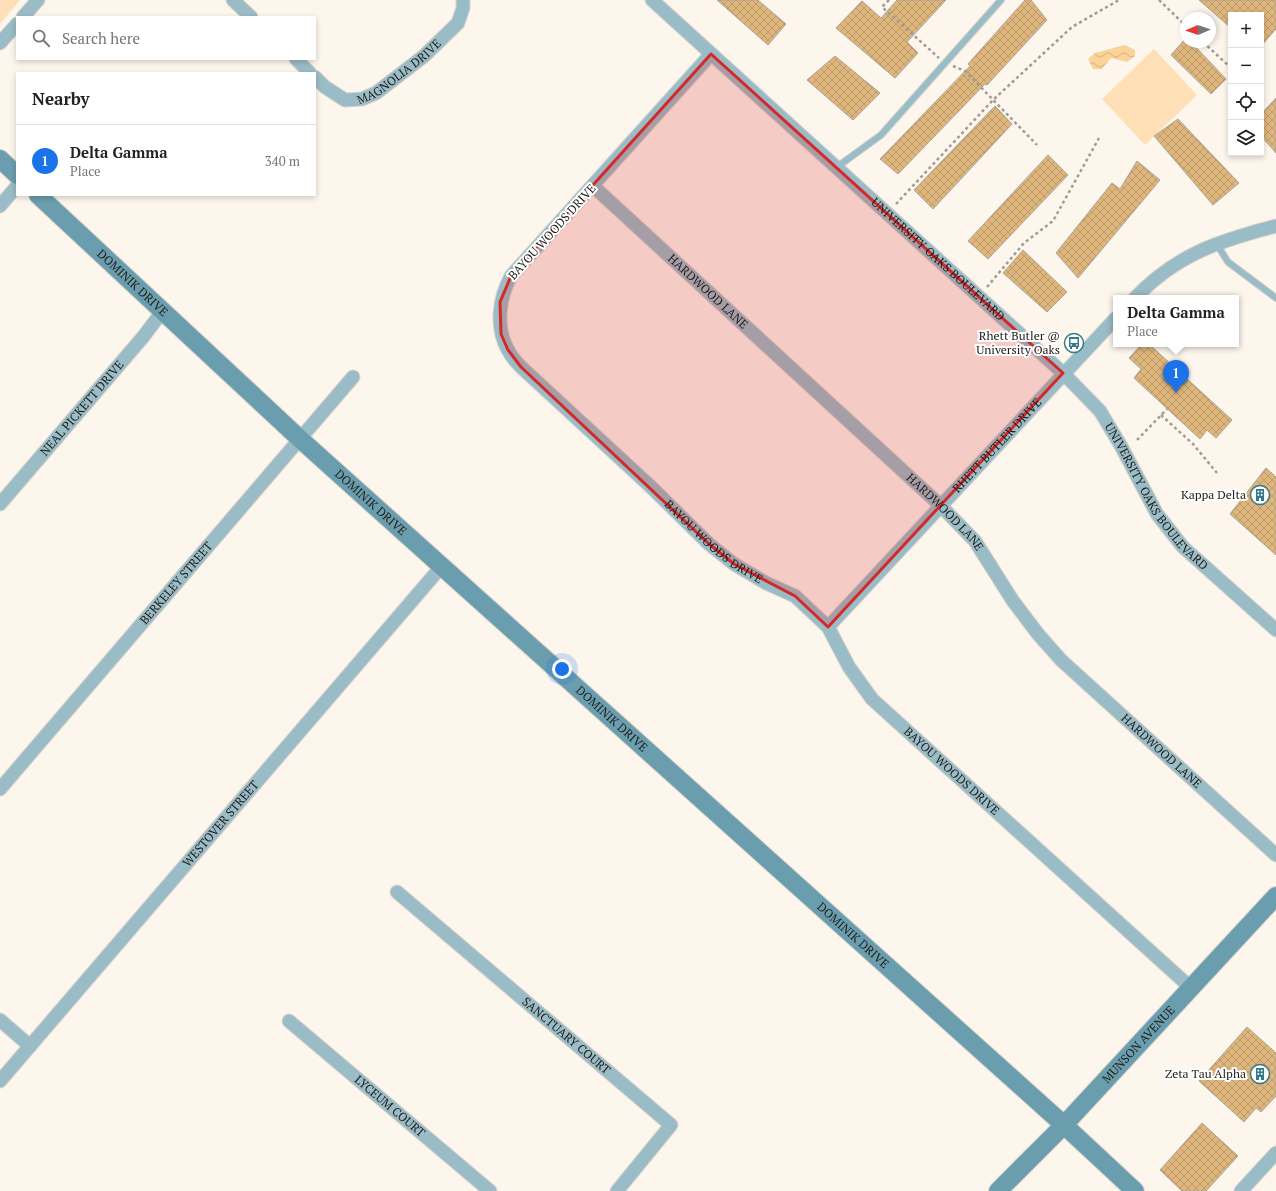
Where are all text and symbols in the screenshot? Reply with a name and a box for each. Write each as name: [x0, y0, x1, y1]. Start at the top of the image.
north arrow: [1180, 12, 1216, 48]
map controls: [1228, 12, 1264, 156]
button: +: [1228, 12, 1264, 48]
search box: [16, 16, 316, 60]
icon: search: [30, 27, 52, 49]
text: Search here: [62, 28, 140, 48]
street label: MAGNOLIA DRIVE: [355, 36, 444, 107]
button: −: [1228, 48, 1264, 84]
button: locate: [1228, 84, 1264, 120]
text: Nearby: [32, 87, 90, 110]
button: layers: [1228, 120, 1264, 156]
text: Delta Gamma: [70, 142, 168, 162]
text: 1: [41, 152, 49, 170]
text: 340 m: [265, 152, 300, 170]
text: Place: [70, 162, 101, 180]
street label: BAYOU WOODS DRIVE: [505, 181, 599, 283]
street label: UNIVERSITY OAKS BOULEVARD: [868, 194, 1008, 324]
street label: DOMINIK DRIVE: [94, 246, 171, 319]
street label: HARDWOOD LANE: [665, 251, 751, 332]
popup: [1113, 295, 1239, 347]
text: Delta Gamma: [1127, 302, 1225, 322]
text: Place: [1127, 322, 1158, 340]
place label: Rhett Butler @ University Oaks: [976, 328, 1060, 357]
bus stop icon: Rhett Butler @ University Oaks: [1063, 332, 1085, 354]
street label: NEAL PICKETT DRIVE: [37, 357, 127, 459]
pin: 1: [1163, 360, 1189, 393]
street label: RHETT BUTLER DRIVE: [949, 395, 1044, 496]
street label: UNIVERSITY OAKS BOULEVARD: [1102, 420, 1211, 573]
street label: DOMINIK DRIVE: [332, 466, 410, 538]
street label: HARDWOOD LANE: [904, 470, 987, 553]
building icon: Kappa Delta: [1249, 484, 1271, 506]
place label: Kappa Delta: [1181, 487, 1246, 502]
street label: BAYOU WOODS DRIVE: [662, 497, 766, 586]
street label: BERKELEY STREET: [136, 538, 216, 627]
your location: [552, 659, 572, 679]
street label: DOMINIK DRIVE: [573, 682, 651, 755]
street label: HARDWOOD LANE: [1118, 710, 1205, 791]
street label: BAYOU WOODS DRIVE: [901, 724, 1003, 818]
street label: WESTOVER STREET: [179, 777, 262, 870]
street label: DOMINIK DRIVE: [814, 899, 892, 971]
street label: SANCTUARY COURT: [519, 994, 614, 1077]
street label: MUNSON AVENUE: [1099, 1002, 1178, 1086]
building icon: Zeta Tau Alpha: [1249, 1063, 1271, 1085]
place label: Zeta Tau Alpha: [1165, 1066, 1246, 1081]
street label: LYCEUM COURT: [352, 1072, 429, 1140]

